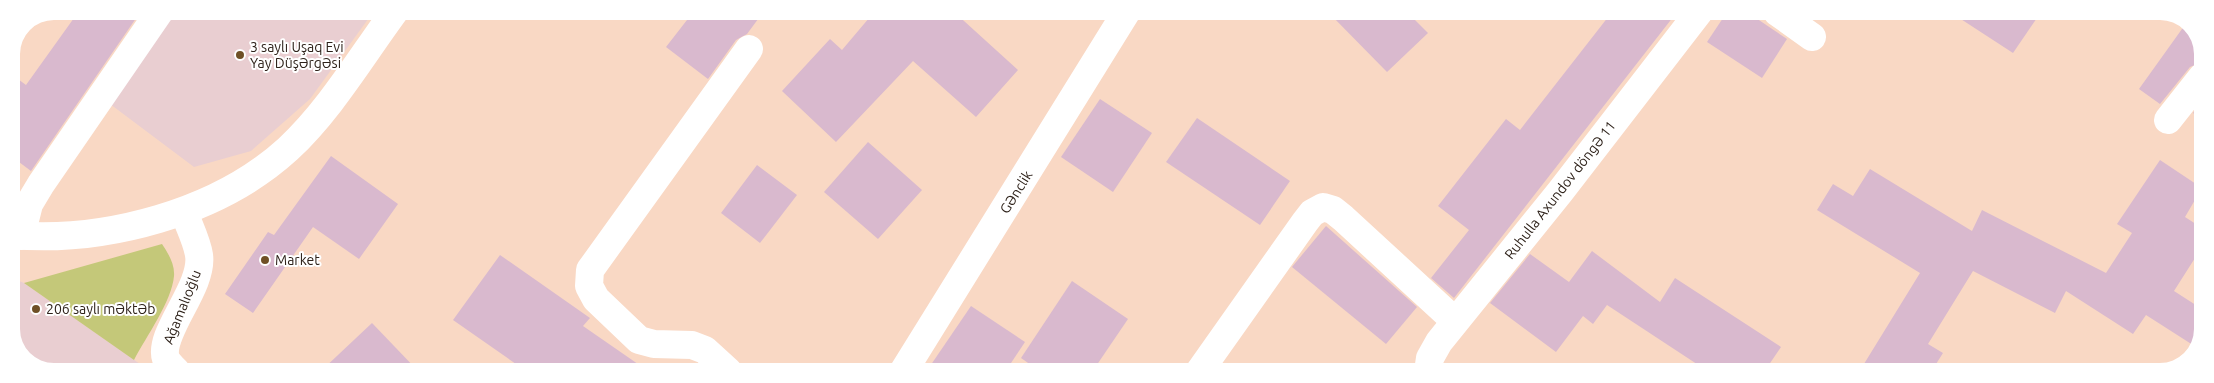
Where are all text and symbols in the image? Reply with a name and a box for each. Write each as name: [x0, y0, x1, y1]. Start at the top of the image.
place label: 3 saylı Uşaq Evi Yay Düşərgəsi: [250, 39, 344, 71]
marker: 3 saylı Uşaq Evi Yay Düşərgəsi: [234, 49, 246, 61]
street label: Ruhulla Axundov döngə 11: [1501, 118, 1619, 262]
street label: Gənclik: [997, 168, 1035, 216]
place label: Market: [275, 252, 320, 268]
marker: Market: [259, 254, 271, 266]
street label: Ağamalıoğlu: [160, 268, 204, 346]
place label: 206 saylı məktəb: [46, 301, 156, 317]
marker: 206 saylı məktəb: [30, 303, 42, 315]

